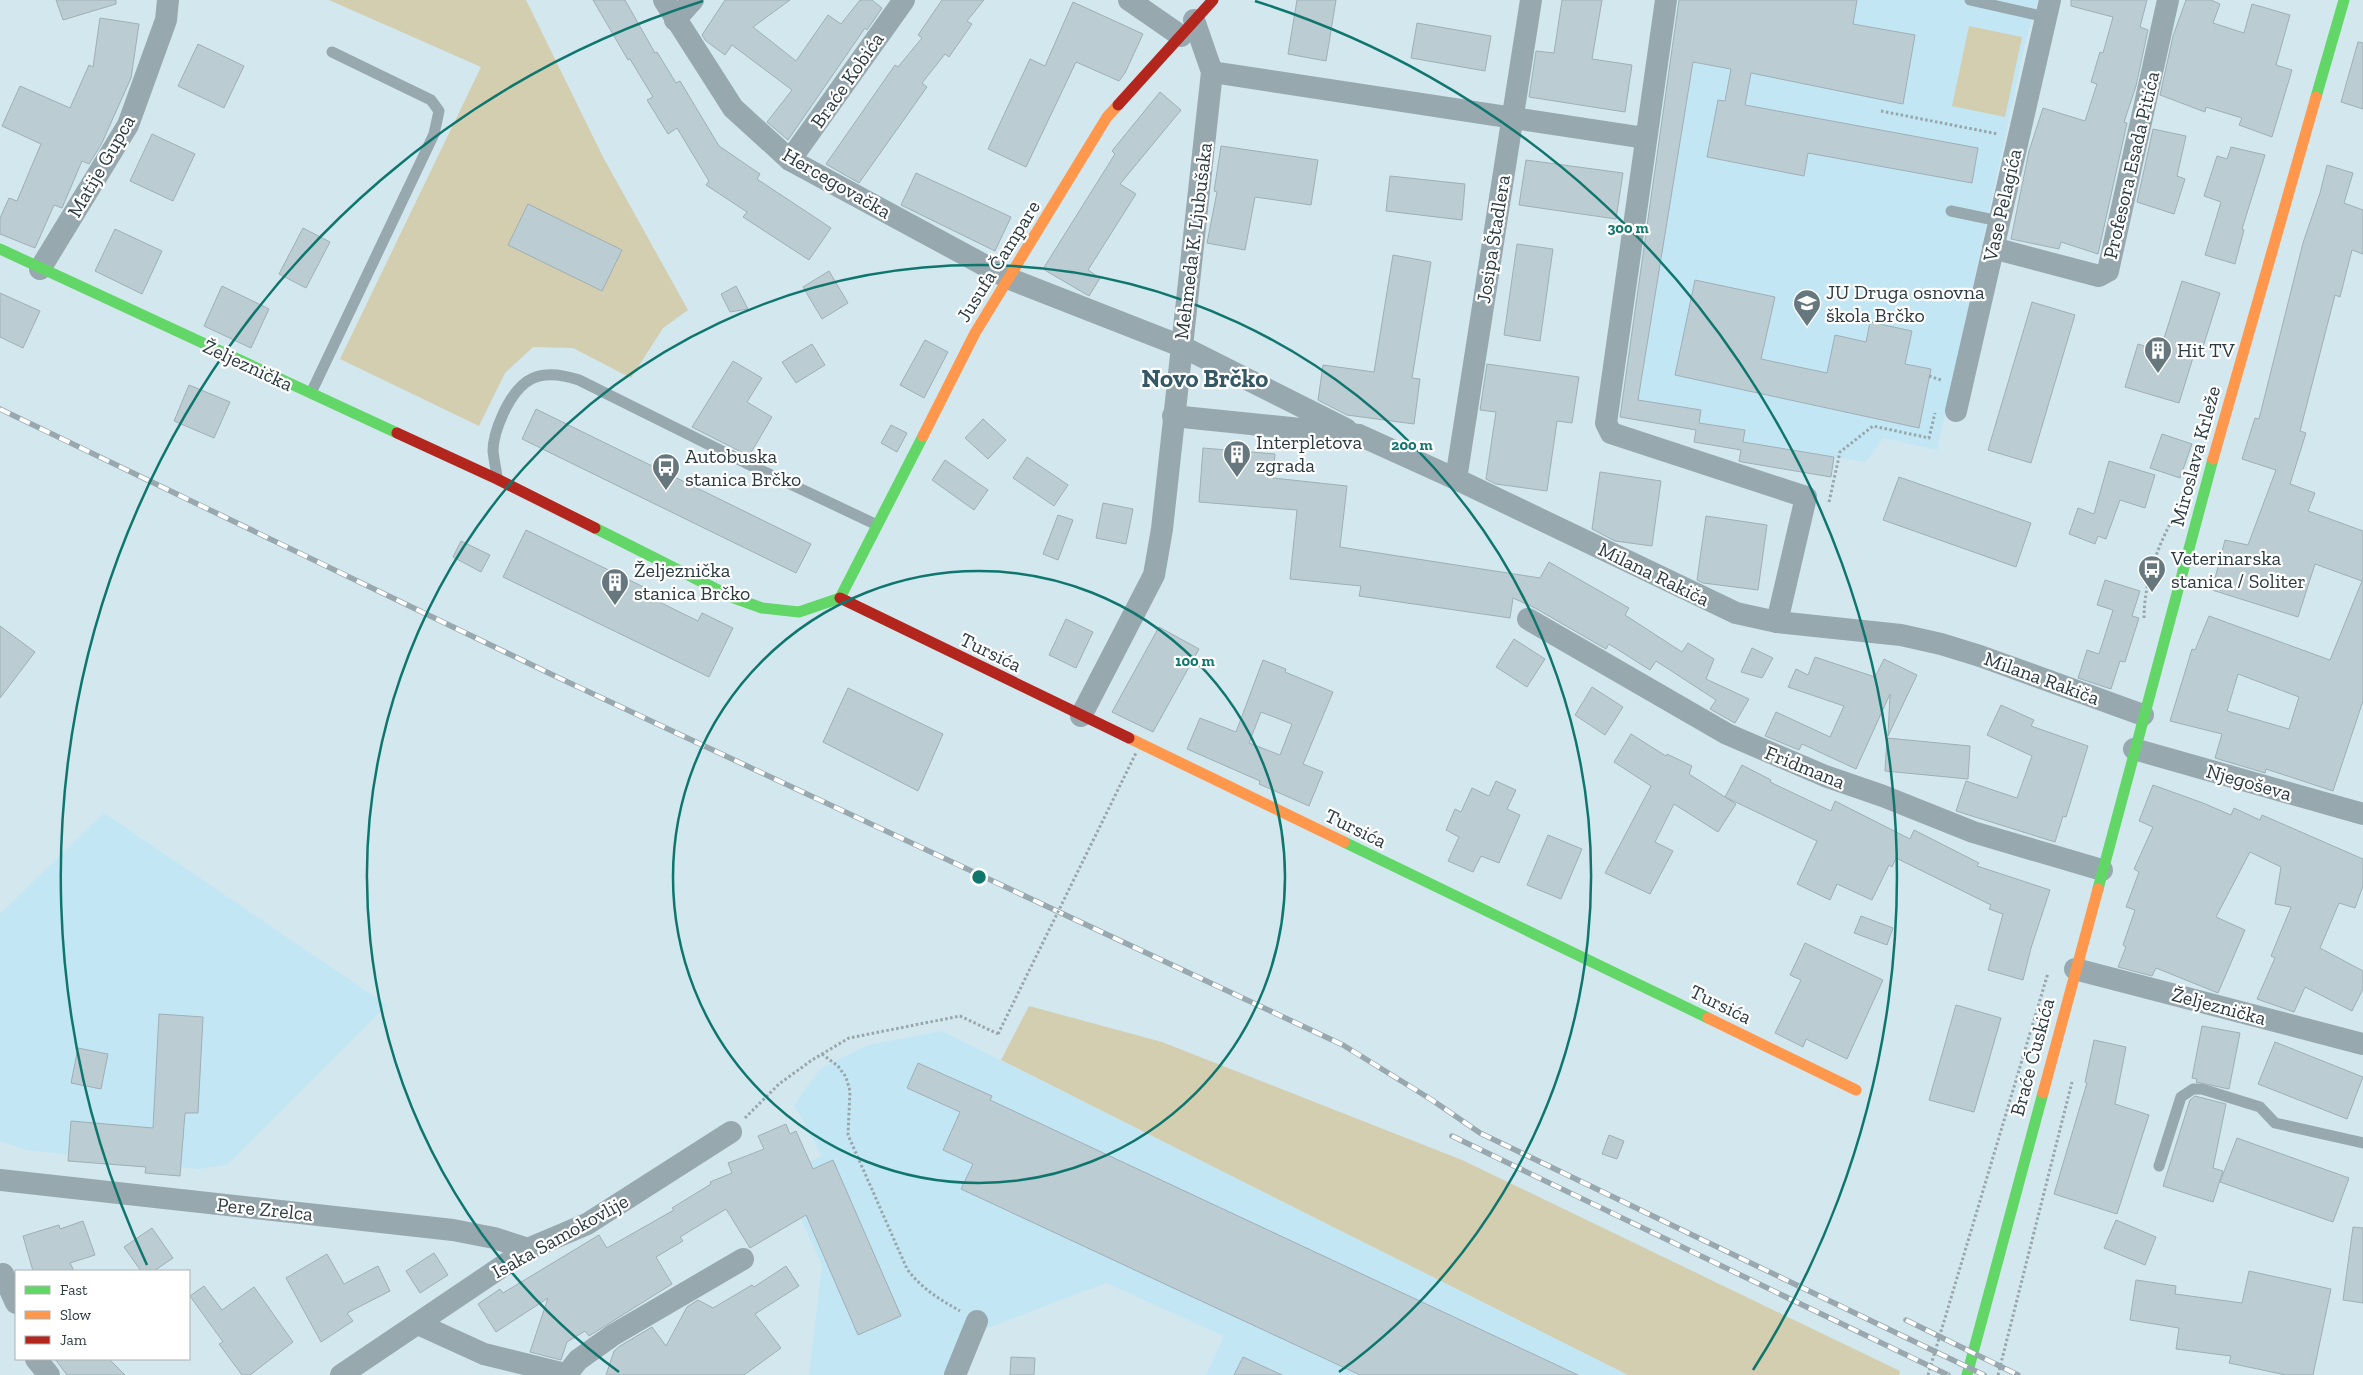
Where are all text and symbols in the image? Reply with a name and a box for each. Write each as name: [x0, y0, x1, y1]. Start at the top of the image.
street label: Braće Kobića: [805, 27, 889, 132]
street label: Profesora Esada Pitića: [2098, 69, 2164, 261]
street label: Matije Gupca: [62, 110, 140, 221]
street label: Mehmeda K. Ljubušaka: [1169, 141, 1217, 341]
street label: Hercegovačka: [779, 142, 896, 224]
street label: Vase Pelagića: [1977, 146, 2027, 265]
street label: Josipa Štadlera: [1471, 173, 1515, 305]
street label: Jusufa Čampare: [951, 196, 1045, 326]
text: 300 m: [1607, 219, 1649, 237]
place label: JU Druga osnovna škola Brčko: [1826, 280, 1985, 327]
school or university icon: JU Druga osnovna škola Brčko: [1792, 288, 1822, 327]
street label: Željeznička: [199, 334, 297, 396]
building icon: Hit TV: [2143, 335, 2173, 374]
place label: Hit TV: [2177, 338, 2235, 362]
district label: Novo Brčko: [1142, 363, 1268, 393]
street label: Miroslava Krleže: [2165, 383, 2225, 529]
place label: Interpletova zgrada: [1256, 430, 1362, 477]
text: 200 m: [1391, 436, 1433, 454]
building icon: Interpletova zgrada: [1222, 439, 1252, 478]
place label: Autobuska stanica Brčko: [685, 444, 801, 491]
bus stop icon: Autobuska stanica Brčko: [651, 452, 681, 491]
street label: Milana Rakiča: [1594, 537, 1714, 611]
place label: Veterinarska stanica / Soliter: [2170, 546, 2306, 593]
bus stop icon: Veterinarska stanica / Soliter: [2137, 554, 2167, 593]
place label: Željeznička stanica Brčko: [634, 558, 750, 605]
building icon: Željeznička stanica Brčko: [600, 567, 630, 606]
street label: Tursića: [956, 627, 1026, 677]
street label: Milana Rakiča: [1981, 646, 2103, 710]
text: 100 m: [1175, 652, 1215, 670]
street label: Fridmana: [1761, 740, 1849, 794]
street label: Njegoševa: [2204, 758, 2295, 806]
street label: Tursića: [1321, 803, 1391, 853]
centre of rings: [970, 868, 988, 886]
street label: Tursića: [1686, 979, 1756, 1029]
street label: Željeznička: [2169, 982, 2269, 1030]
street label: Braće Ćuskića: [2005, 995, 2059, 1119]
street label: Isaka Samokovlije: [488, 1189, 632, 1283]
street label: Pere Zrelca: [216, 1192, 314, 1226]
legend: [15, 1270, 190, 1360]
text: Fast: [60, 1281, 88, 1299]
text: Slow: [60, 1306, 92, 1324]
text: Jam: [60, 1331, 87, 1349]

